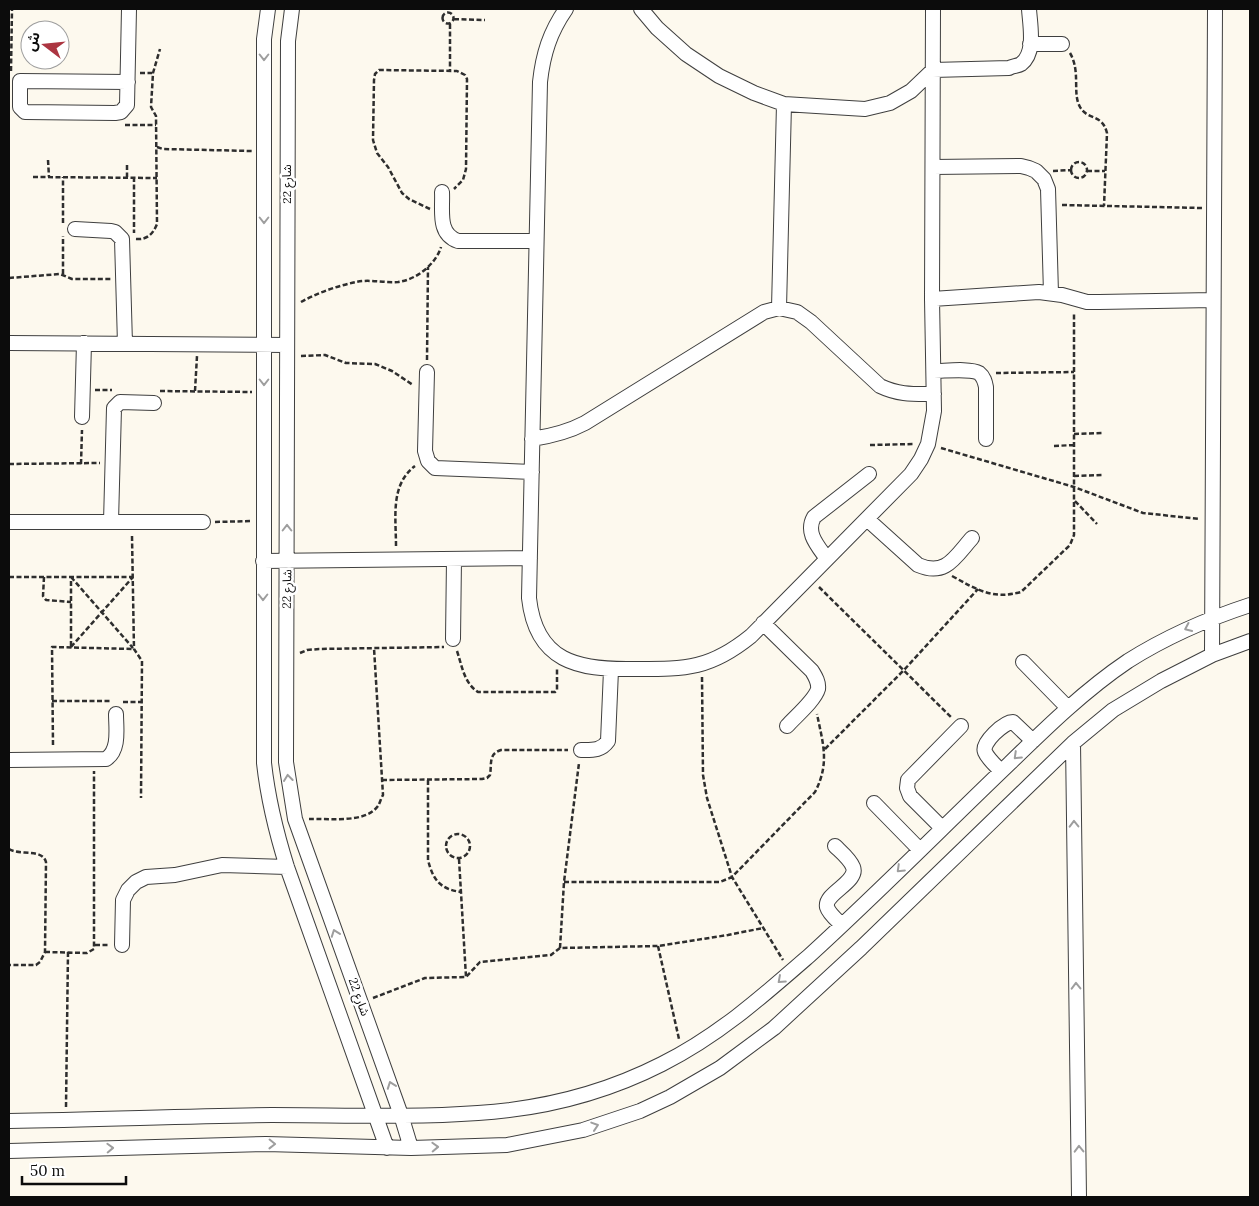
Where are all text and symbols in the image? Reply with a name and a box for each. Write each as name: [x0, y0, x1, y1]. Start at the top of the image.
north arrow: [20, 20, 70, 70]
text: ش: [21, 30, 44, 53]
one-way arrow: [259, 54, 269, 61]
street label: شارع 22: [279, 164, 296, 204]
one-way arrow: [259, 216, 269, 224]
one-way arrow: [259, 378, 269, 386]
one-way arrow: [282, 523, 292, 531]
street label: شارع 22: [279, 569, 296, 609]
one-way arrow: [258, 594, 268, 601]
one-way arrow: [1185, 622, 1194, 632]
one-way arrow: [1014, 750, 1023, 759]
one-way arrow: [283, 773, 294, 781]
one-way arrow: [1069, 819, 1079, 827]
one-way arrow: [897, 863, 906, 872]
one-way arrow: [331, 929, 341, 937]
one-way arrow: [778, 974, 787, 983]
street label: شارع 22: [344, 976, 373, 1019]
one-way arrow: [1071, 982, 1082, 990]
one-way arrow: [387, 1081, 397, 1090]
one-way arrow: [590, 1121, 599, 1131]
one-way arrow: [269, 1139, 277, 1150]
one-way arrow: [431, 1142, 439, 1153]
one-way arrow: [106, 1143, 114, 1153]
one-way arrow: [1074, 1144, 1084, 1152]
scale bar: [22, 1154, 126, 1186]
text: 50 m: [30, 1161, 65, 1180]

